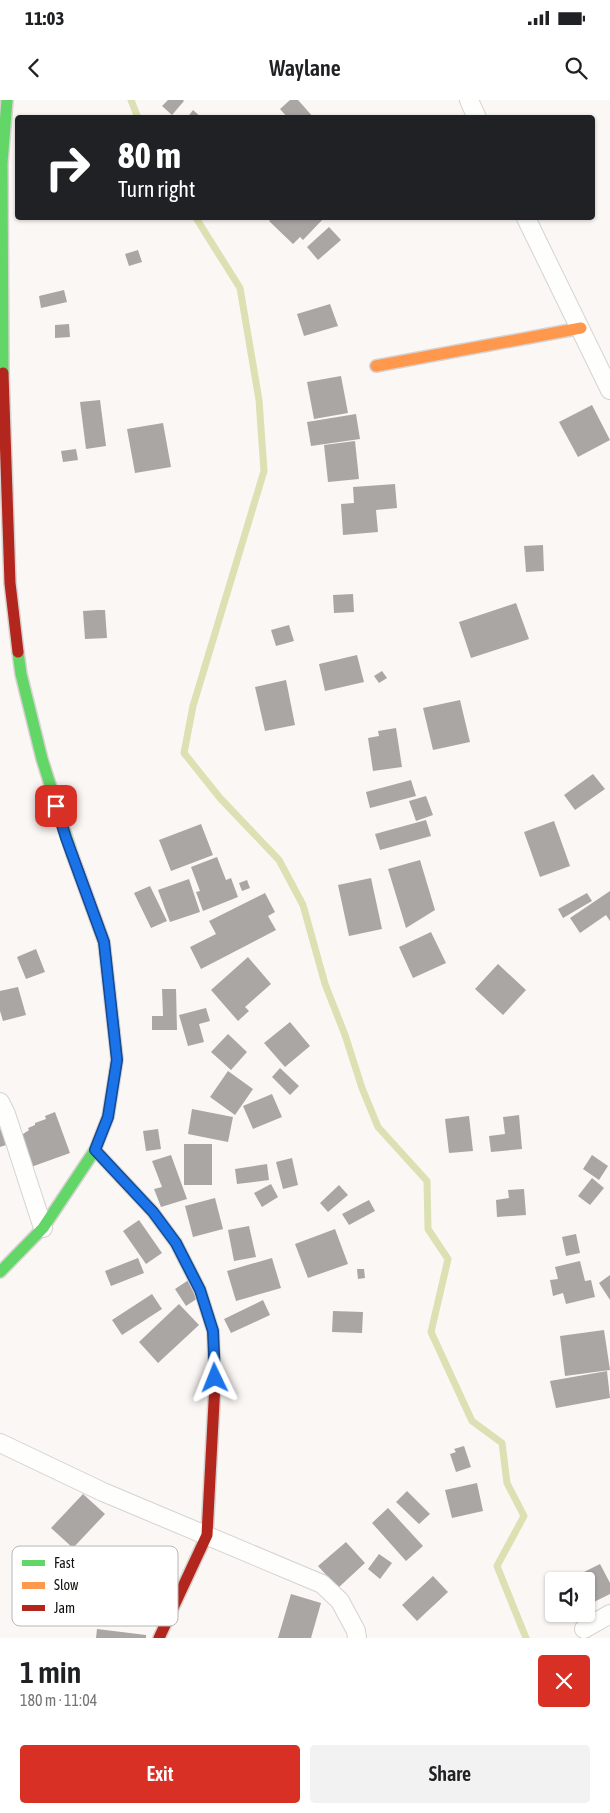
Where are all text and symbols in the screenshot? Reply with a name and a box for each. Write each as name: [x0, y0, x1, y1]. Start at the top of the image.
text: 11:03: [25, 7, 64, 29]
icon: back: [20, 54, 48, 82]
icon: search: [562, 54, 590, 82]
text: Waylane: [269, 55, 341, 81]
icon: right: [35, 135, 100, 200]
text: 80 m: [118, 135, 181, 175]
text: Turn right: [118, 176, 195, 202]
pin: [35, 785, 77, 827]
icon: arrive: [42, 792, 70, 820]
position arrow: [188, 1351, 240, 1403]
legend: [12, 1546, 178, 1626]
text: Fast: [54, 1555, 75, 1571]
map controls: [545, 1572, 595, 1622]
button: sound: [545, 1572, 595, 1622]
text: Slow: [54, 1577, 79, 1593]
text: Jam: [54, 1600, 75, 1616]
text: 1 min: [20, 1655, 81, 1689]
button: close: [538, 1655, 590, 1707]
text: 180 m · 11:04: [20, 1691, 97, 1709]
button: Exit: [20, 1745, 300, 1803]
button: Share: [310, 1745, 590, 1803]

